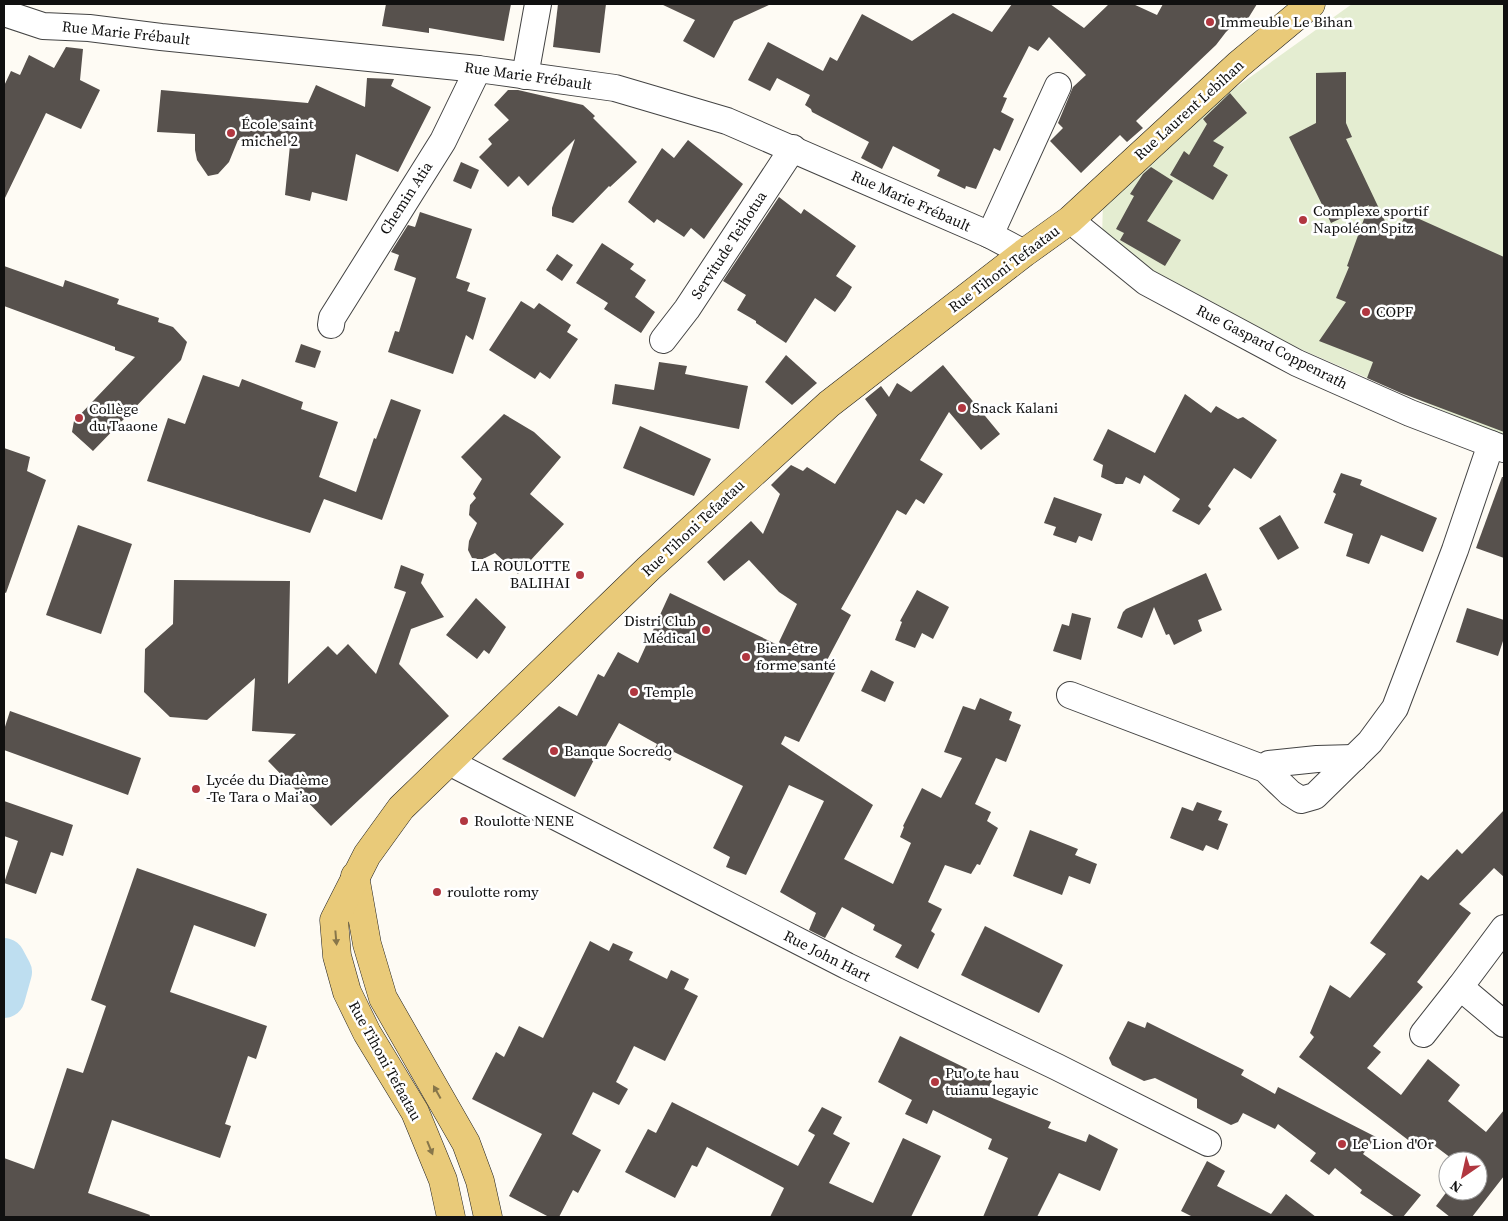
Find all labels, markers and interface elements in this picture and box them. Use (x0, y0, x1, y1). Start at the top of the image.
place label: Immeuble Le Bihan (1220, 11, 1353, 32)
street label: Rue Marie Frébault (61, 15, 191, 50)
marker: Immeuble Le Bihan (1204, 16, 1216, 28)
street label: Rue Laurent Lebihan (1129, 55, 1248, 165)
street label: Rue Marie Frébault (463, 56, 593, 95)
place label: École saint michel 2 (241, 113, 314, 151)
marker: École saint michel 2 (225, 127, 237, 139)
street label: Chemin Atia (374, 157, 437, 238)
street label: Rue Marie Frébault (848, 165, 974, 236)
street label: Servitude Teihotua (686, 186, 772, 303)
place label: Complexe sportif Napoléon Spitz (1313, 200, 1430, 238)
marker: Complexe sportif Napoléon Spitz (1297, 214, 1309, 226)
street label: Rue Tihoni Tefaatau (944, 220, 1064, 317)
street label: Rue Gaspard Coppenrath (1193, 299, 1352, 394)
place label: COPF (1376, 301, 1413, 322)
marker: COPF (1360, 306, 1372, 318)
place label: Snack Kalani (972, 397, 1058, 418)
place label: Collège du Taaone (89, 398, 158, 436)
marker: Snack Kalani (956, 402, 968, 414)
marker: Collège du Taaone (73, 412, 85, 424)
street label: Rue Tihoni Tefaatau (637, 474, 749, 581)
place label: LA ROULOTTE BALIHAI (471, 555, 570, 593)
marker: LA ROULOTTE BALIHAI (574, 569, 586, 581)
place label: Distri Club Médical (624, 610, 697, 648)
marker: Distri Club Médical (700, 624, 712, 636)
place label: Bien-être forme santé (756, 637, 836, 675)
marker: Bien-être forme santé (740, 651, 752, 663)
place label: Temple (644, 681, 694, 702)
marker: Temple (628, 686, 640, 698)
place label: Banque Socredo (564, 740, 672, 761)
marker: Banque Socredo (548, 745, 560, 757)
place label: Lycée du Diadème -Te Tara o Mai’ao (206, 769, 329, 807)
marker: Lycée du Diadème -Te Tara o Mai’ao (190, 783, 202, 795)
place label: Roulotte NENE (474, 810, 574, 831)
marker: Roulotte NENE (458, 815, 470, 827)
place label: roulotte romy (447, 881, 539, 902)
marker: roulotte romy (431, 886, 443, 898)
street label: Rue John Hart (780, 925, 874, 987)
one-way arrow (332, 930, 340, 946)
street label: Rue Tihoni Tefaatau (344, 997, 427, 1125)
place label: Pu o te hau tuianu legayic (945, 1062, 1038, 1100)
marker: Pu o te hau tuianu legayic (929, 1076, 941, 1088)
one-way arrow (433, 1085, 441, 1099)
place label: Le Lion d'Or (1352, 1133, 1434, 1154)
marker: Le Lion d'Or (1336, 1138, 1348, 1150)
one-way arrow (426, 1140, 434, 1155)
north arrow (1438, 1151, 1488, 1201)
text: N (1446, 1176, 1466, 1198)

